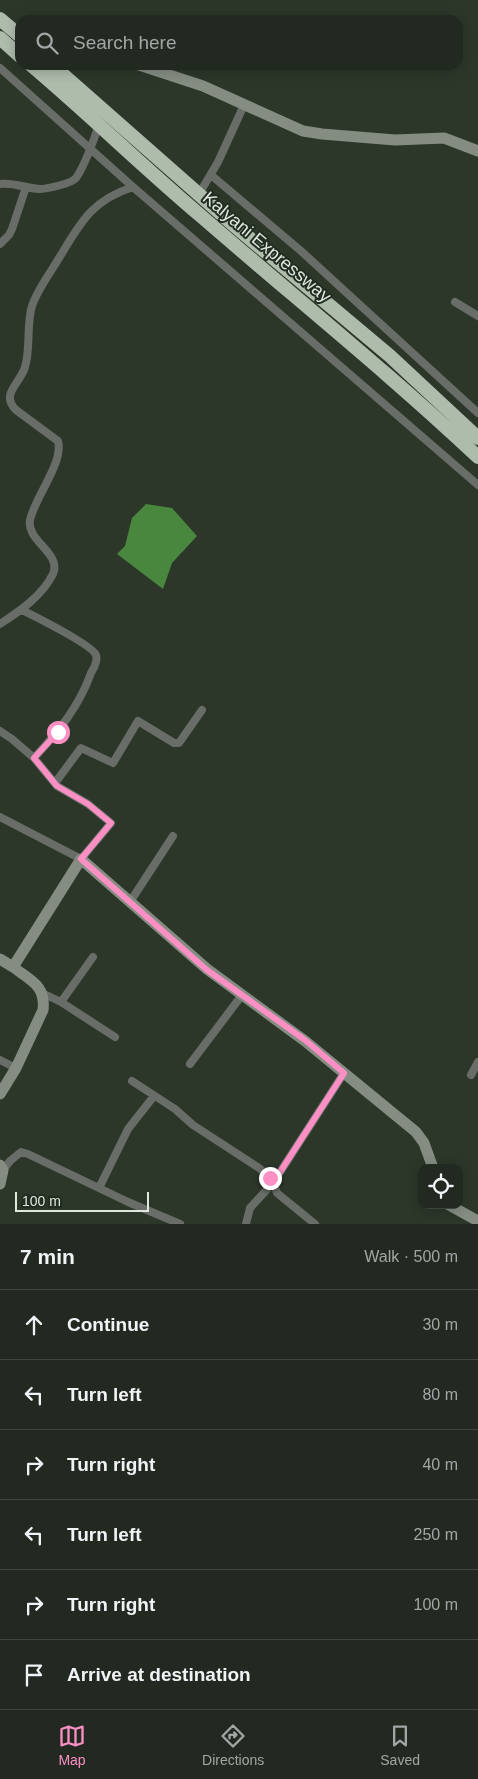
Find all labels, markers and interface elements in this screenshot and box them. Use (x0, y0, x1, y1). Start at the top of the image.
search box (15, 15, 463, 70)
icon: search (33, 29, 61, 57)
text: Search here (73, 32, 177, 53)
street label: Kalyani Expressway (199, 188, 335, 306)
route start (47, 721, 70, 744)
map controls (418, 1164, 463, 1209)
button: locate (418, 1164, 463, 1209)
route end (259, 1167, 282, 1190)
scale bar (15, 1189, 149, 1212)
text: 100 m (22, 1193, 61, 1209)
text: 7 min (20, 1245, 75, 1268)
text: Walk · 500 m (364, 1248, 458, 1265)
icon: ahead (20, 1311, 48, 1339)
text: Continue (67, 1314, 149, 1335)
text: 30 m (422, 1316, 458, 1333)
icon: left (20, 1381, 48, 1409)
text: Turn left (67, 1384, 142, 1405)
text: 80 m (422, 1386, 458, 1403)
icon: right (20, 1451, 48, 1479)
text: Turn right (67, 1454, 155, 1475)
text: 40 m (422, 1456, 458, 1473)
icon: left (20, 1521, 48, 1549)
text: Turn left (67, 1524, 142, 1545)
text: 250 m (414, 1526, 458, 1543)
icon: right (20, 1591, 48, 1619)
text: Turn right (67, 1594, 155, 1615)
text: 100 m (414, 1596, 458, 1613)
icon: arrive (20, 1661, 48, 1689)
text: Arrive at destination (67, 1664, 251, 1685)
tab: Map (58, 1722, 86, 1768)
tab: Directions (202, 1722, 264, 1768)
tab: Saved (380, 1722, 420, 1768)

